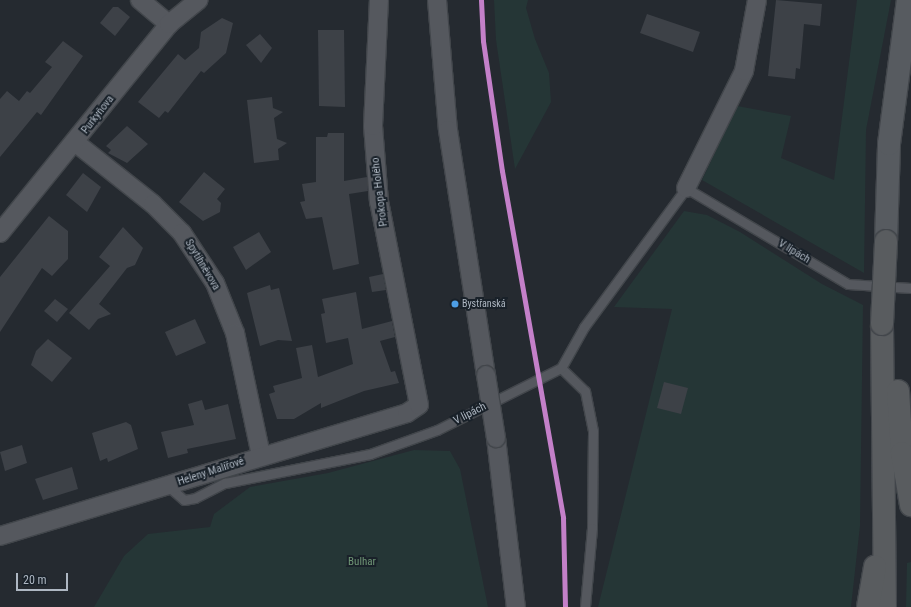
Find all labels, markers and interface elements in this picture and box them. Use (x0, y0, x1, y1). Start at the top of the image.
street label: Purkyňova (79, 93, 117, 137)
street label: Prokopa Holého (369, 157, 391, 227)
street label: Spytihněvova (182, 237, 222, 293)
street label: V lipách (776, 237, 812, 267)
place label: Bystřanská (462, 298, 505, 310)
marker: Bystřanská (450, 299, 460, 309)
street label: V lipách (451, 400, 489, 428)
street label: Heleny Malířové (176, 455, 246, 489)
park label: Bulhar (348, 555, 376, 569)
scale bar (18, 565, 70, 591)
text: 20 m (23, 573, 47, 587)

